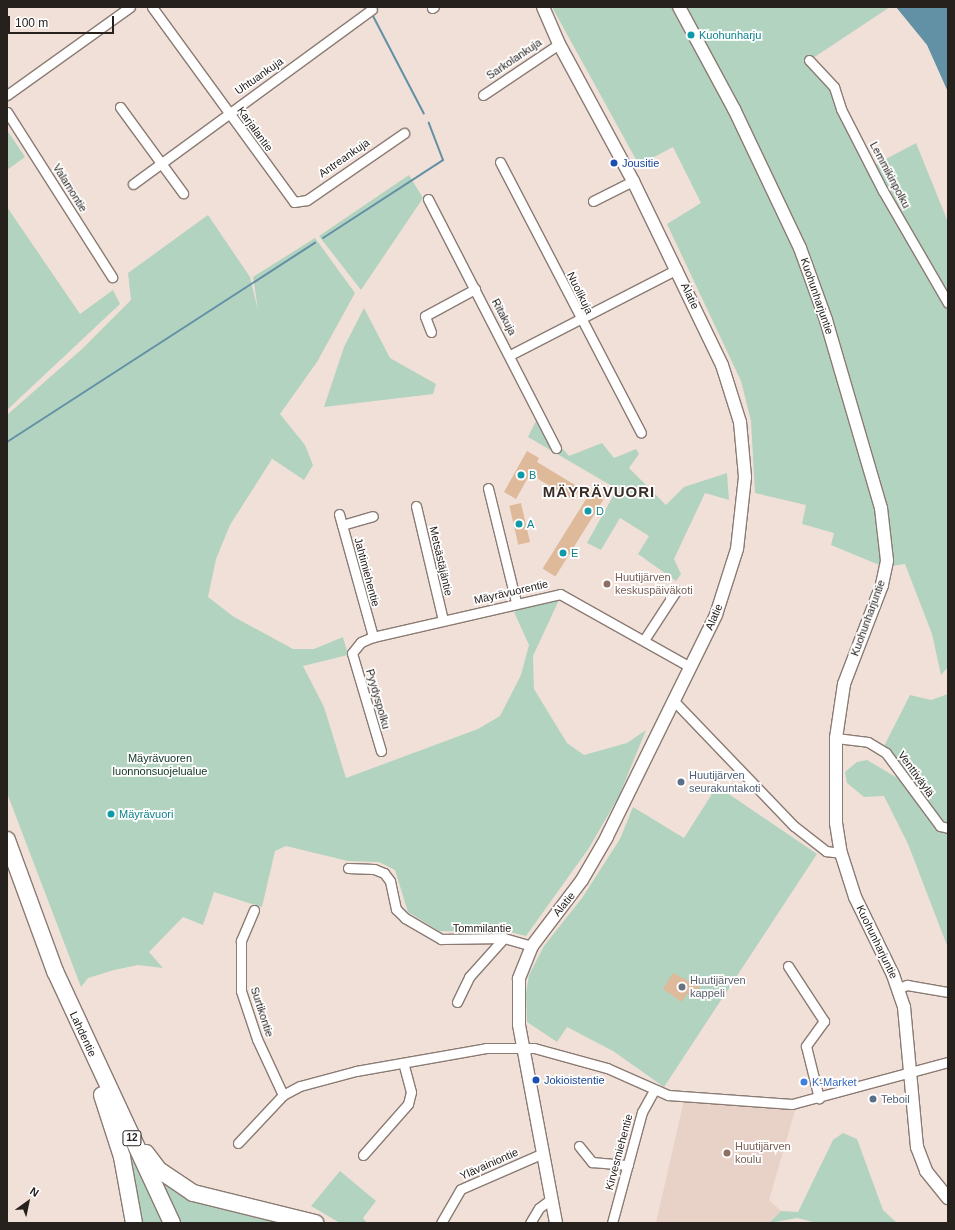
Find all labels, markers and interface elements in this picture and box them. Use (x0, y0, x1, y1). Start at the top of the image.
scale bar (10, 8, 116, 34)
text: 100 m (15, 16, 48, 30)
place label: Kuohunharju (699, 28, 761, 42)
marker: Kuohunharju (686, 30, 696, 40)
street label: Sarkolankuja (484, 36, 544, 82)
street label: Uhtuankuja (232, 55, 286, 97)
street label: Karjalantie (234, 104, 276, 154)
street label: Antreankuja (316, 136, 372, 180)
street label: Lemmikinpolku (867, 140, 913, 210)
place label: Jousitie (622, 156, 659, 170)
marker: Jousitie (609, 158, 619, 168)
street label: Valamontie (50, 162, 90, 214)
street label: Kuohunharjuntie (798, 256, 836, 336)
street label: Nuolikuja (564, 270, 596, 316)
street label: Alatie (678, 281, 702, 311)
street label: Ritakuja (489, 296, 519, 338)
place label: B (529, 468, 536, 482)
marker: B (516, 470, 526, 480)
district label: MÄYRÄVUORI (543, 483, 655, 501)
place label: D (596, 504, 604, 518)
marker: D (583, 506, 593, 516)
place label: A (527, 517, 534, 531)
marker: A (514, 519, 524, 529)
street label: Metsästäjäntie (427, 525, 455, 597)
street label: Jahtimiehentie (351, 536, 383, 608)
place label: E (571, 546, 578, 560)
marker: E (558, 548, 568, 558)
place label: Huutijärven keskuspäiväkoti (615, 571, 693, 597)
street label: Mäyrävuorentie (473, 577, 549, 607)
street label: Kuohunharjuntie (848, 578, 888, 658)
marker: Huutijärven keskuspäiväkoti (602, 579, 612, 589)
street label: Alatie (703, 602, 725, 632)
street label: Pyydyspolku (363, 668, 393, 730)
street label: Venttiväylä (895, 749, 937, 799)
park label: Mäyrävuoren luonnonsuojelualue (113, 752, 207, 778)
place label: Huutijärven seurakuntakoti (689, 769, 761, 795)
marker: Huutijärven seurakuntakoti (676, 777, 686, 787)
place label: Mäyrävuori (119, 807, 173, 821)
marker: Mäyrävuori (106, 809, 116, 819)
street label: Alatie (550, 889, 578, 919)
street label: Kuohunharjuntie (854, 903, 900, 981)
street label: Tommilantie (453, 921, 511, 935)
place label: Huutijärven kappeli (690, 974, 746, 1000)
marker: Huutijärven kappeli (677, 982, 687, 992)
street label: Surtikontie (248, 985, 276, 1039)
street label: Lahdentie (67, 1009, 99, 1059)
place label: Jokioistentie (544, 1073, 605, 1087)
marker: Jokioistentie (531, 1075, 541, 1085)
place label: K-Market (812, 1075, 857, 1089)
marker: K-Market (799, 1077, 809, 1087)
place label: Teboil (881, 1092, 910, 1106)
marker: Teboil (868, 1094, 878, 1104)
street label: Kirvesmiehentie (602, 1112, 636, 1192)
road number: 12 (122, 1130, 142, 1146)
place label: Huutijärven koulu (735, 1140, 791, 1166)
street label: Ylävainiontie (458, 1145, 520, 1183)
marker: Huutijärven koulu (722, 1148, 732, 1158)
north arrow (8, 1182, 48, 1222)
text: N (28, 1185, 41, 1199)

